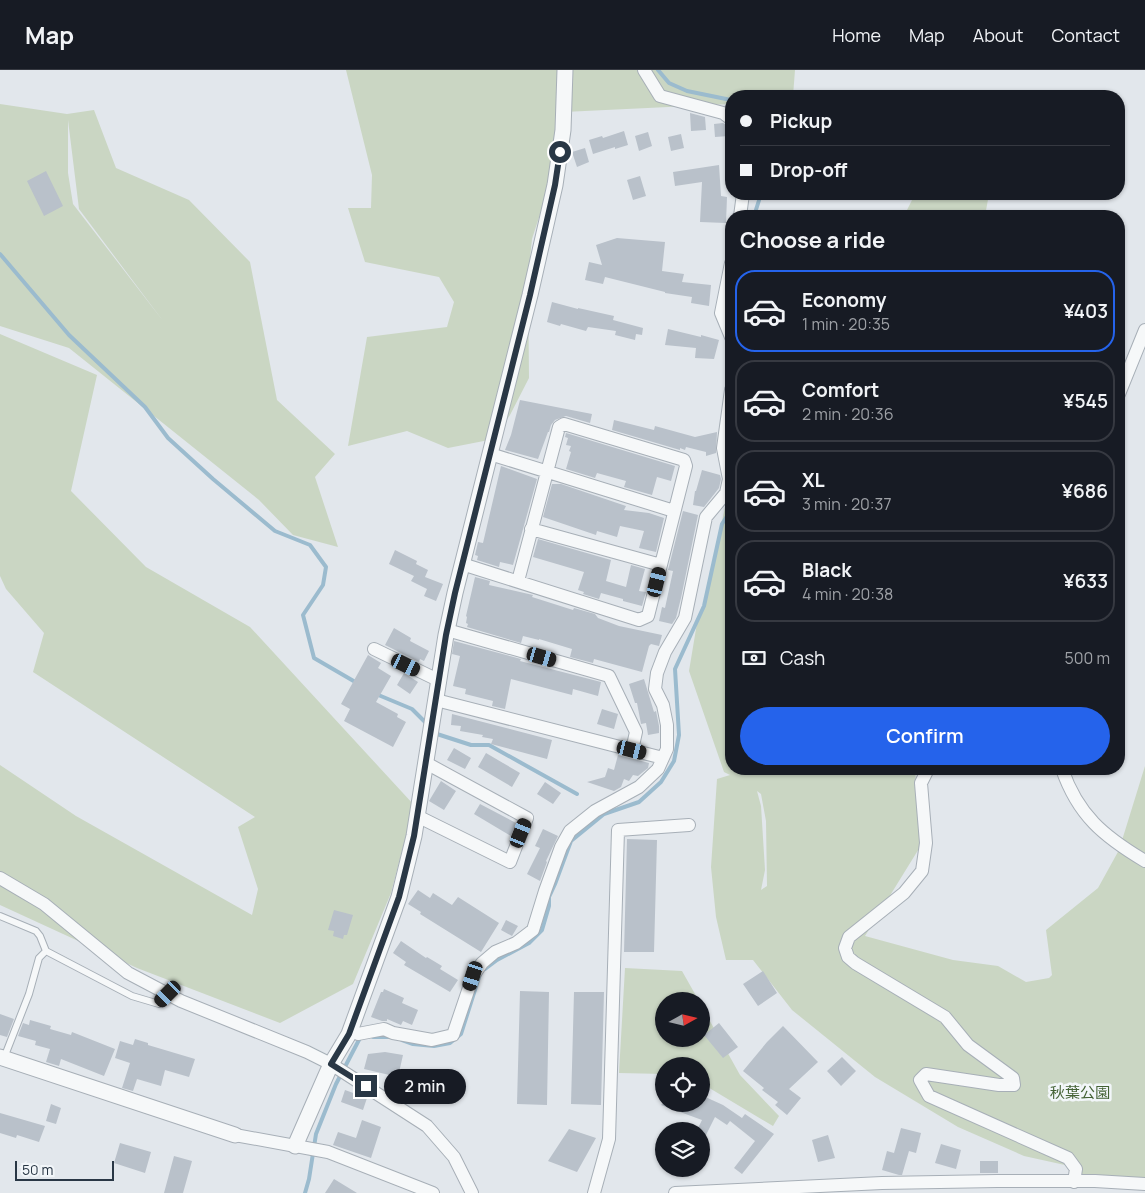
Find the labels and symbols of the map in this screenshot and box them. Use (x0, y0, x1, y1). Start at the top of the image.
route start (549, 141, 571, 163)
car (646, 566, 667, 598)
car (525, 646, 558, 668)
car (389, 652, 422, 678)
car (615, 739, 648, 761)
car (508, 816, 533, 850)
car (461, 959, 484, 993)
car (152, 978, 183, 1010)
north arrow (655, 992, 710, 1048)
callout: 2 min (384, 1068, 466, 1104)
route end (355, 1075, 377, 1097)
park label: 秋葉公園 (1050, 1082, 1110, 1103)
scale bar (15, 1158, 114, 1181)

